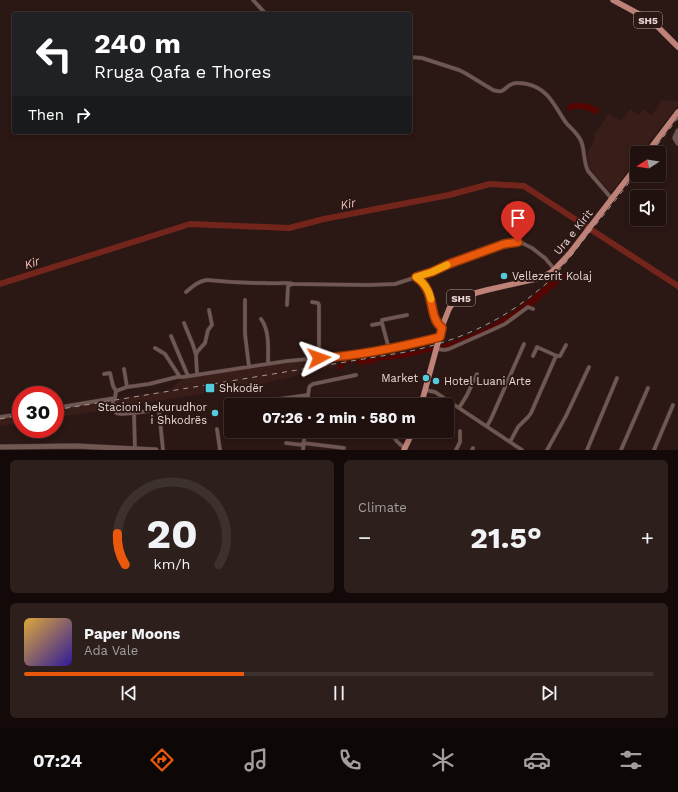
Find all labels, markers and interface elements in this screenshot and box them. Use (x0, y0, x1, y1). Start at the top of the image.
road number: SH5 (634, 12, 662, 28)
text: 240 m (94, 27, 181, 60)
icon: left (28, 28, 80, 80)
text: Rruga Qafa e Thores (94, 61, 271, 82)
icon: right (72, 104, 94, 126)
text: Then (28, 106, 64, 124)
north arrow (630, 146, 666, 182)
map controls (630, 146, 666, 226)
button: sound (630, 190, 666, 226)
water label: Kir (339, 195, 358, 212)
pin (501, 201, 535, 242)
icon: arrive (507, 207, 529, 229)
street label: Ura e Kirit (551, 207, 596, 257)
water label: Kir (23, 254, 43, 272)
place label: Vellezerit Kolaj (512, 270, 592, 283)
marker: Vellezerit Kolaj (499, 271, 509, 281)
road number: SH5 (447, 290, 475, 306)
position arrow (298, 337, 340, 379)
place label: Market (381, 372, 418, 385)
marker: Market (421, 373, 431, 383)
place label: Hotel Luani Arte (444, 375, 531, 388)
marker: Hotel Luani Arte (431, 376, 441, 386)
marker: Shkodër (204, 382, 216, 394)
place label: Shkodër (219, 382, 264, 395)
speed limit sign: 30 (12, 386, 64, 438)
place label: Stacioni hekurudhor i Shkodrës (98, 401, 208, 427)
marker: Stacioni hekurudhor i Shkodrës (210, 408, 220, 418)
text: 07:26 · 2 min · 580 m (262, 409, 416, 427)
text: Climate (358, 500, 407, 515)
text: 20 (146, 508, 198, 557)
text: 21.5° (470, 520, 542, 555)
text: − (358, 525, 371, 550)
text: + (641, 525, 654, 550)
text: km/h (154, 555, 190, 571)
text: Paper Moons (84, 625, 180, 643)
text: Ada Vale (84, 643, 138, 658)
icon: previous (118, 682, 140, 704)
icon: pause (328, 682, 350, 704)
icon: next (538, 682, 560, 704)
icon: directions (148, 746, 176, 774)
icon: music (242, 746, 270, 774)
icon: phone (336, 746, 364, 774)
icon: climate (429, 746, 457, 774)
icon: car (523, 746, 551, 774)
icon: filters (617, 746, 645, 774)
text: 07:24 (33, 750, 82, 771)

